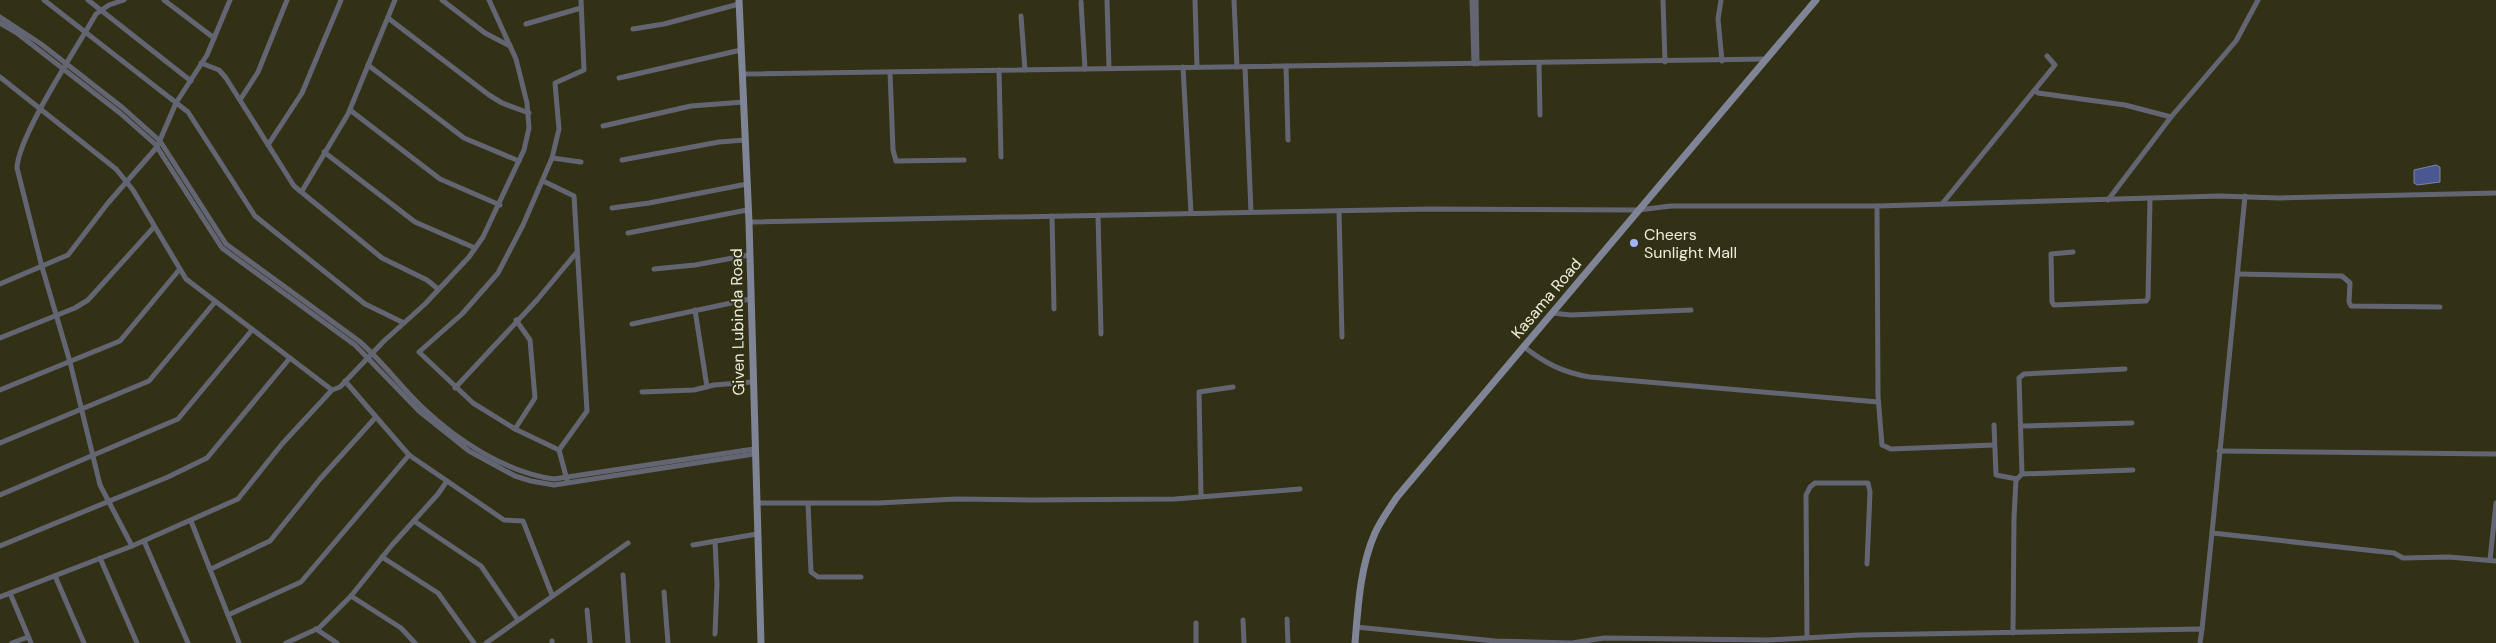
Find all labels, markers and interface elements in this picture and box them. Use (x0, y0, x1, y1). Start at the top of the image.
place label: Cheers Sunlight Mall (1644, 224, 1737, 263)
marker: Cheers Sunlight Mall (1628, 237, 1640, 249)
street label: Given Lubinda Road (726, 248, 749, 396)
street label: Kasama Road (1507, 254, 1586, 343)

